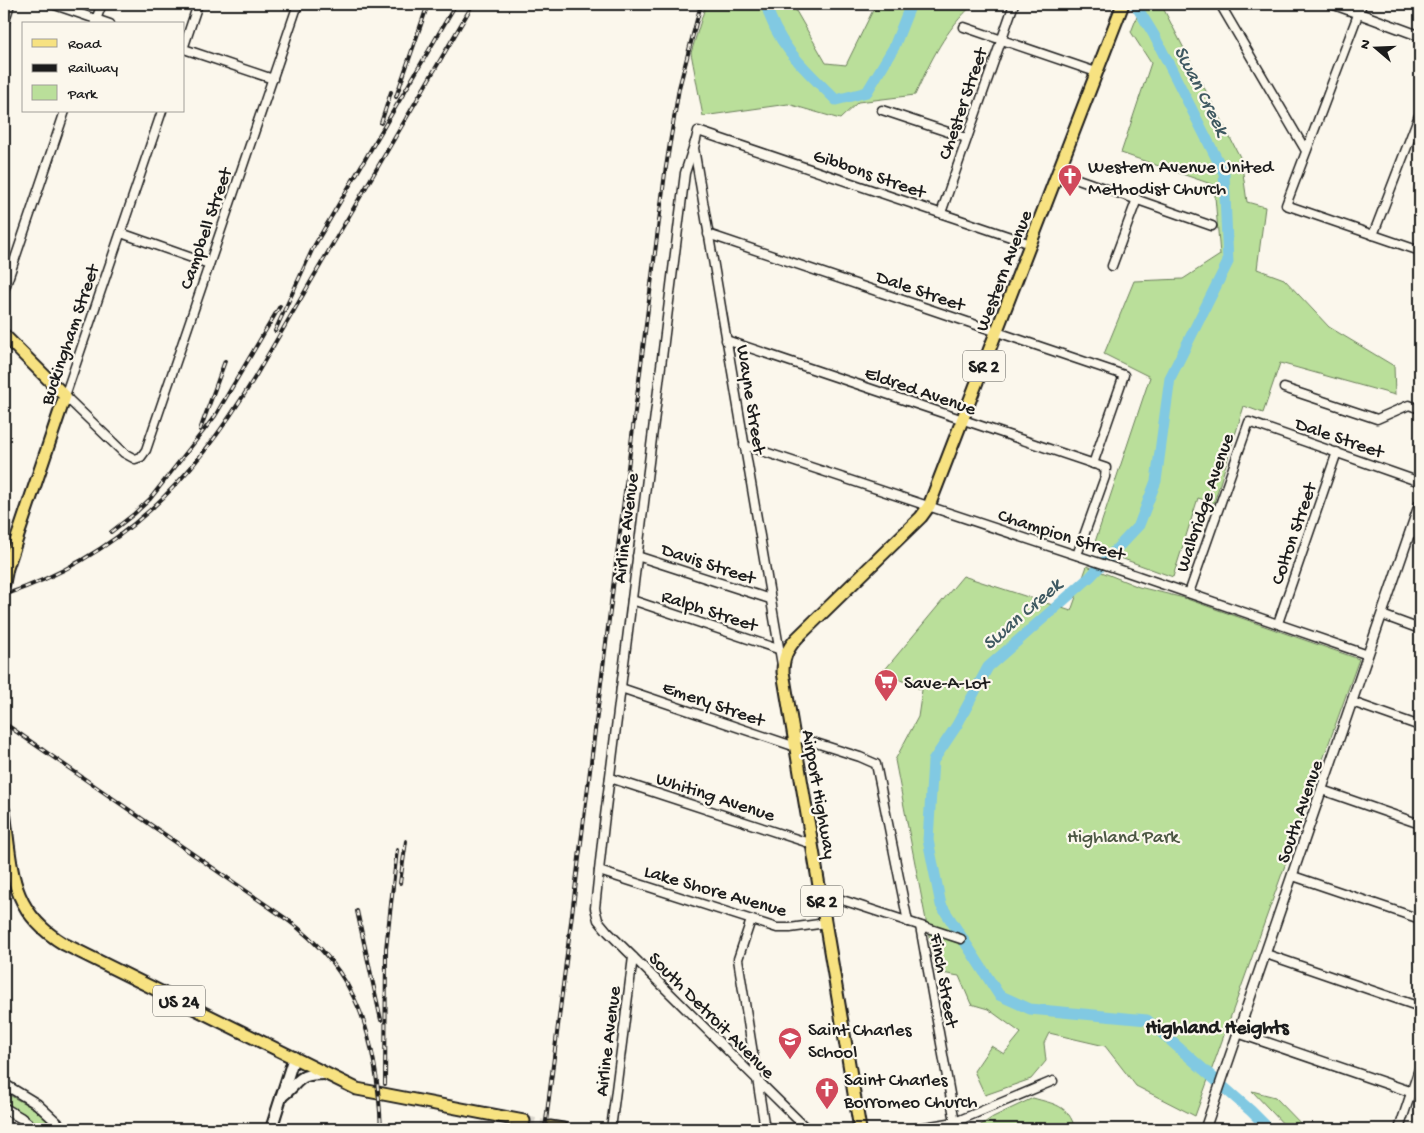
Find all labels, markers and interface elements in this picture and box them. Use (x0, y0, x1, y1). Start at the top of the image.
legend (22, 22, 185, 112)
north arrow (1352, 22, 1402, 72)
text: Road (68, 36, 102, 54)
text: N (1357, 37, 1376, 52)
street label: Chester Street (934, 43, 995, 163)
water label: Swan Creek (1167, 43, 1233, 142)
text: Railway (68, 60, 119, 78)
text: Park (67, 86, 98, 104)
street label: Gibbons Street (810, 145, 930, 206)
place label: Western Avenue United Methodist Church (1088, 157, 1275, 202)
street label: Campbell Street (176, 163, 240, 293)
church icon: Western Avenue United Methodist Church (1057, 163, 1083, 197)
street label: Western Avenue (972, 207, 1039, 335)
street label: Buckingham Street (36, 260, 107, 409)
street label: Dale Street (871, 266, 969, 319)
street label: Wayne Street (730, 343, 770, 458)
road number: SR 2 (963, 351, 1005, 382)
street label: Eldred Avenue (861, 362, 979, 422)
street label: Dale Street (1290, 413, 1388, 466)
street label: Walbridge Avenue (1172, 431, 1241, 576)
street label: Airline Avenue (609, 472, 646, 585)
street label: Colton Street (1267, 478, 1324, 588)
street label: Champion Street (995, 505, 1129, 568)
street label: Davis Street (656, 539, 760, 592)
water label: Swan Creek (979, 574, 1069, 656)
street label: Ralph Street (658, 586, 762, 639)
supermarket icon: Save-A-Lot (873, 668, 899, 702)
place label: Save-A-Lot (904, 673, 992, 696)
street label: Emery Street (659, 677, 769, 734)
street label: Airport Highway (795, 728, 840, 862)
street label: South Avenue (1273, 758, 1330, 867)
street label: Whiting Avenue (652, 768, 778, 828)
park label: Highland Park (1067, 827, 1180, 850)
street label: Lake Shore Avenue (641, 861, 789, 924)
road number: SR 2 (801, 886, 843, 916)
street label: Finch Street (923, 931, 962, 1031)
street label: South Detroit Avenue (642, 948, 779, 1085)
street label: Airline Avenue (591, 985, 628, 1098)
road number: US 24 (153, 986, 205, 1016)
district label: Highland Heights (1145, 1018, 1290, 1041)
place label: Saint Charles School (808, 1020, 913, 1065)
school or university icon: Saint Charles School (777, 1026, 803, 1060)
place label: Saint Charles Borromeo Church (843, 1070, 977, 1115)
church icon: Saint Charles Borromeo Church (814, 1076, 840, 1110)

